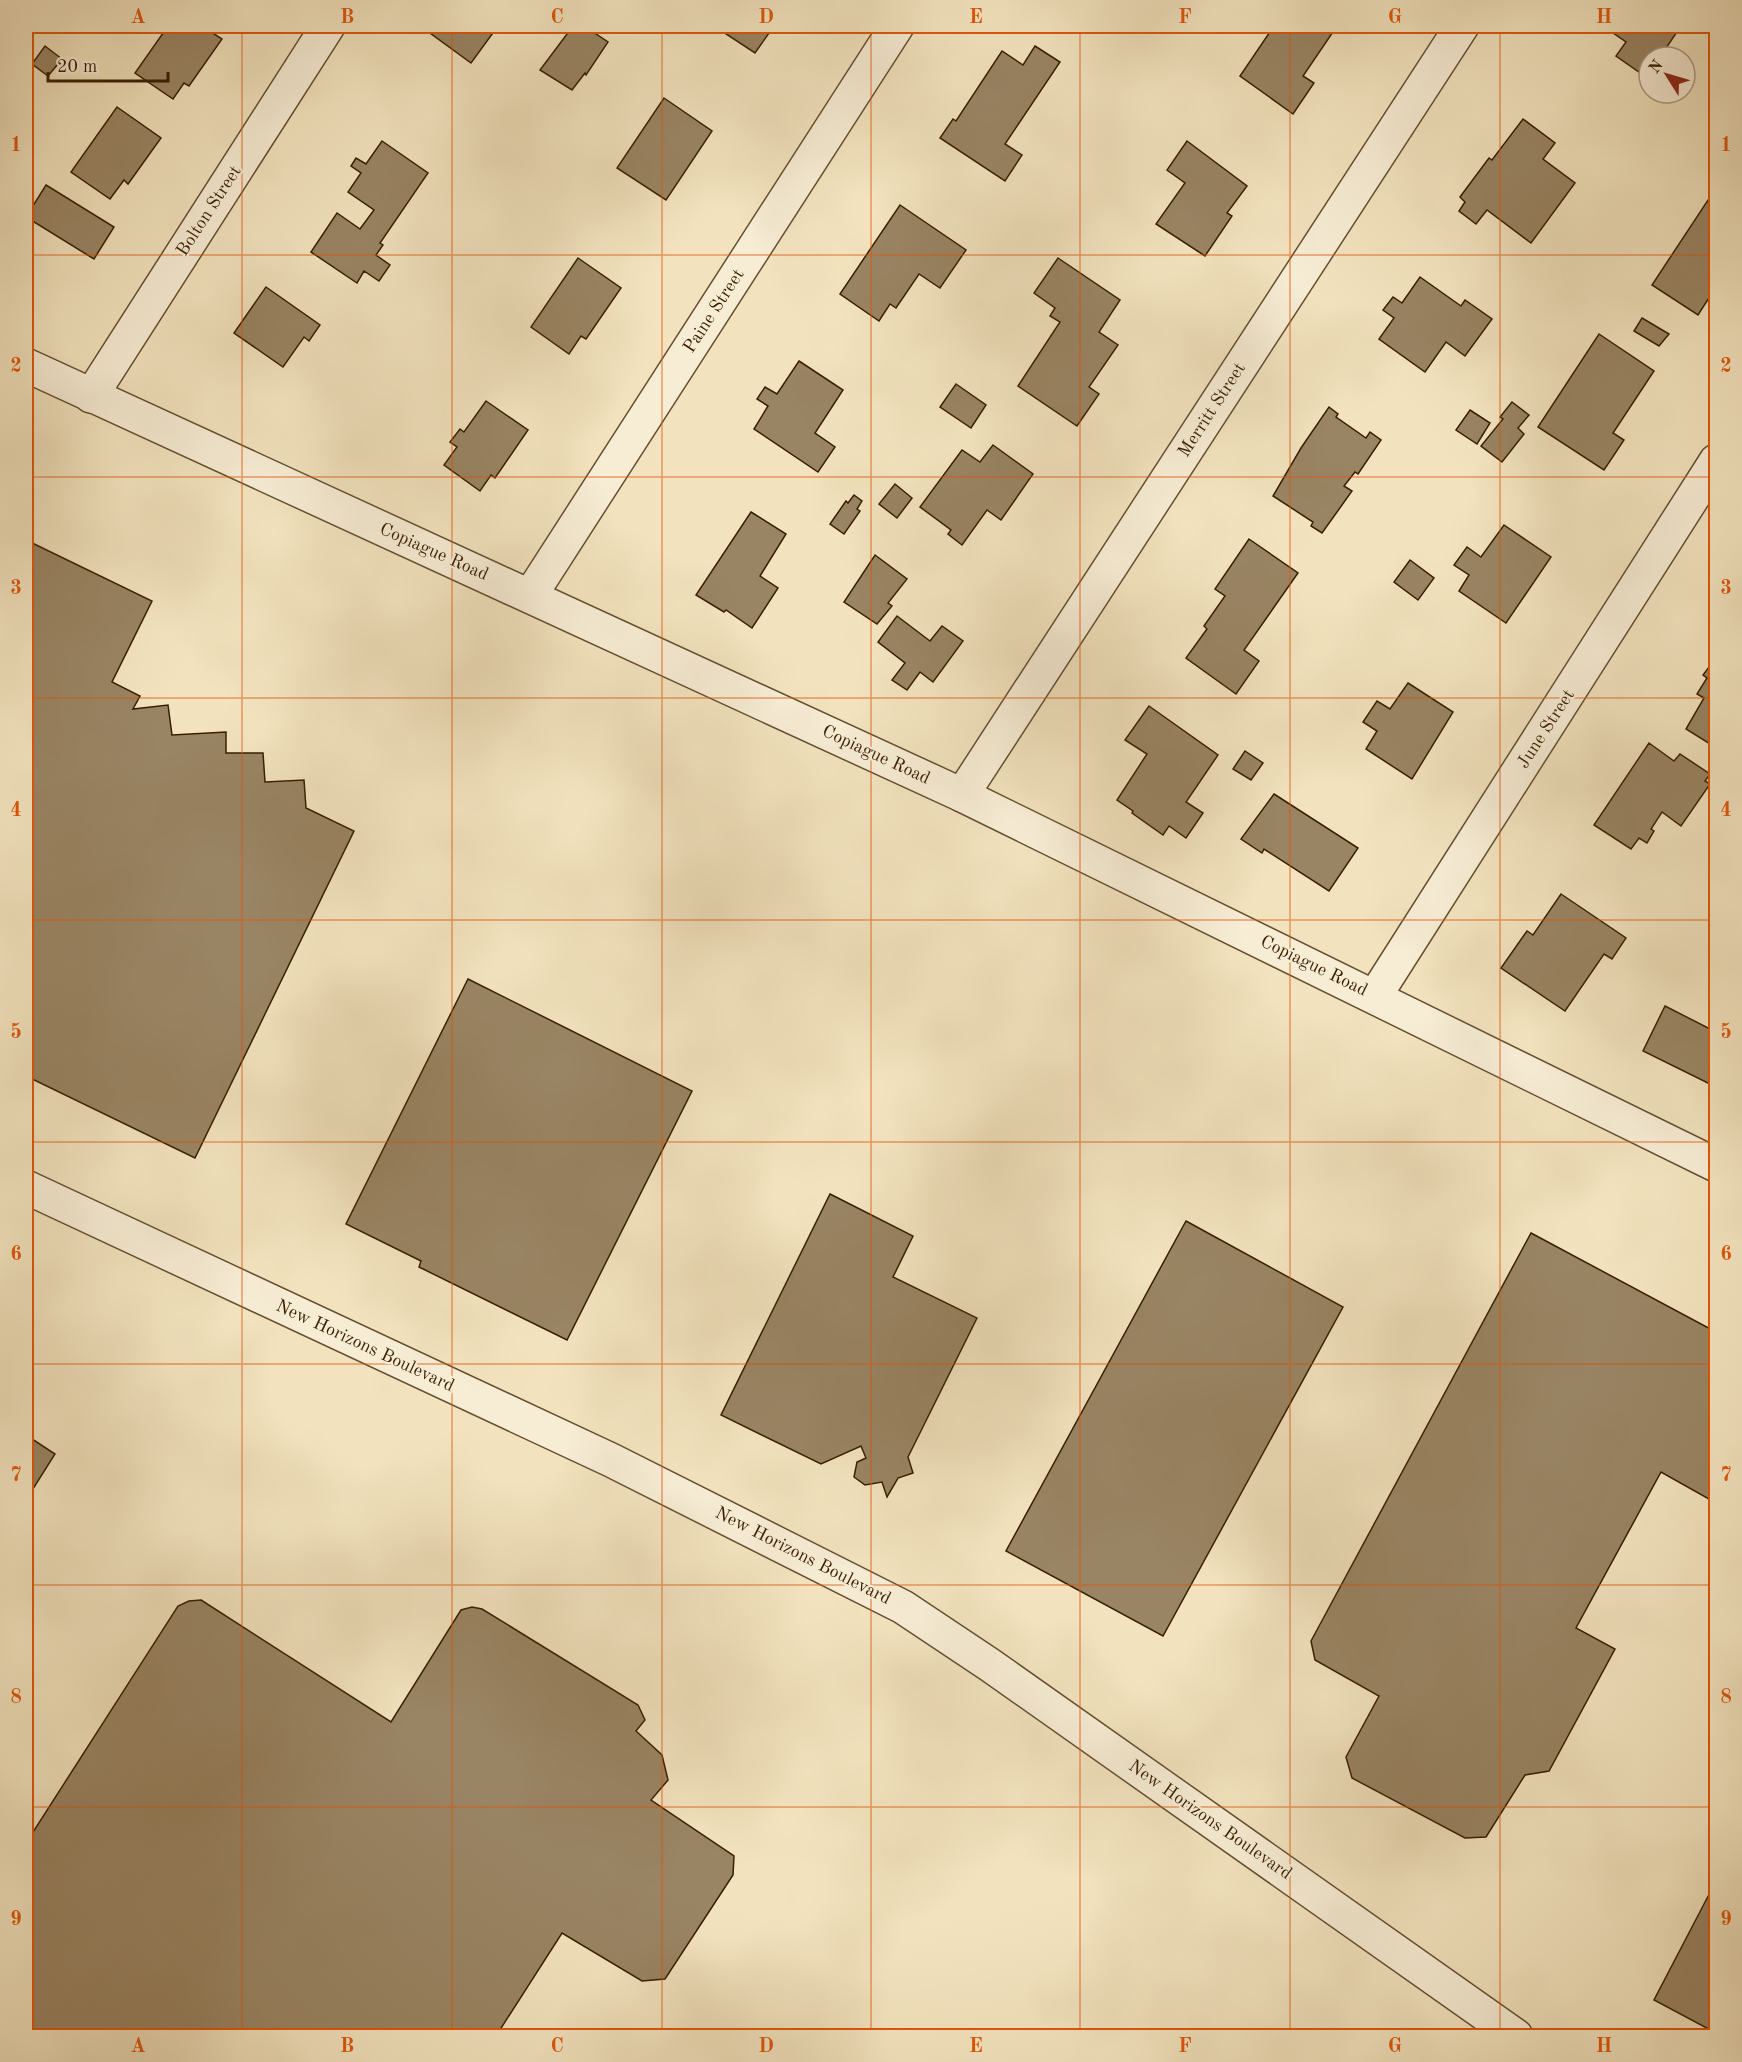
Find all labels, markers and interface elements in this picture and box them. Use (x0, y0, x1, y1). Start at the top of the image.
text: A (130, 8, 146, 28)
text: B (340, 8, 354, 28)
text: C (550, 8, 564, 28)
text: D (758, 8, 774, 28)
text: E (969, 8, 983, 28)
text: F (1178, 8, 1192, 28)
text: G (1388, 8, 1402, 28)
text: H (1596, 8, 1612, 28)
scale bar (48, 45, 168, 83)
north arrow (1637, 45, 1697, 105)
text: N (1647, 57, 1667, 77)
text: 20 m (57, 58, 97, 76)
text: 1 (10, 136, 22, 156)
text: 1 (1720, 136, 1732, 156)
street label: Bolton Street (173, 163, 245, 259)
street label: Paine Street (680, 266, 748, 356)
text: 2 (10, 357, 22, 377)
text: 2 (1720, 357, 1732, 377)
street label: Merritt Street (1175, 360, 1249, 460)
street label: Copiague Road (377, 520, 491, 584)
text: 3 (10, 579, 22, 599)
text: 3 (1720, 579, 1732, 599)
street label: June Street (1514, 686, 1578, 772)
street label: Copiague Road (819, 722, 933, 788)
text: 4 (10, 801, 22, 821)
text: 4 (1720, 801, 1732, 821)
street label: Copiague Road (1258, 932, 1370, 1000)
text: 5 (10, 1022, 22, 1043)
text: 5 (1720, 1022, 1732, 1043)
text: 6 (10, 1245, 22, 1265)
text: 6 (1720, 1245, 1732, 1265)
street label: New Horizons Boulevard (273, 1297, 457, 1395)
text: 7 (10, 1466, 22, 1486)
text: 7 (1720, 1466, 1732, 1486)
street label: New Horizons Boulevard (712, 1504, 894, 1608)
text: 8 (10, 1688, 22, 1708)
text: 8 (1720, 1688, 1732, 1708)
street label: New Horizons Boulevard (1125, 1757, 1295, 1883)
text: 9 (10, 1910, 22, 1930)
text: 9 (1720, 1910, 1732, 1930)
text: A (130, 2037, 146, 2057)
text: B (340, 2037, 354, 2057)
text: C (550, 2037, 564, 2057)
text: D (758, 2037, 774, 2057)
text: E (969, 2037, 983, 2057)
text: F (1178, 2037, 1192, 2057)
text: G (1388, 2037, 1402, 2057)
text: H (1596, 2037, 1612, 2057)

